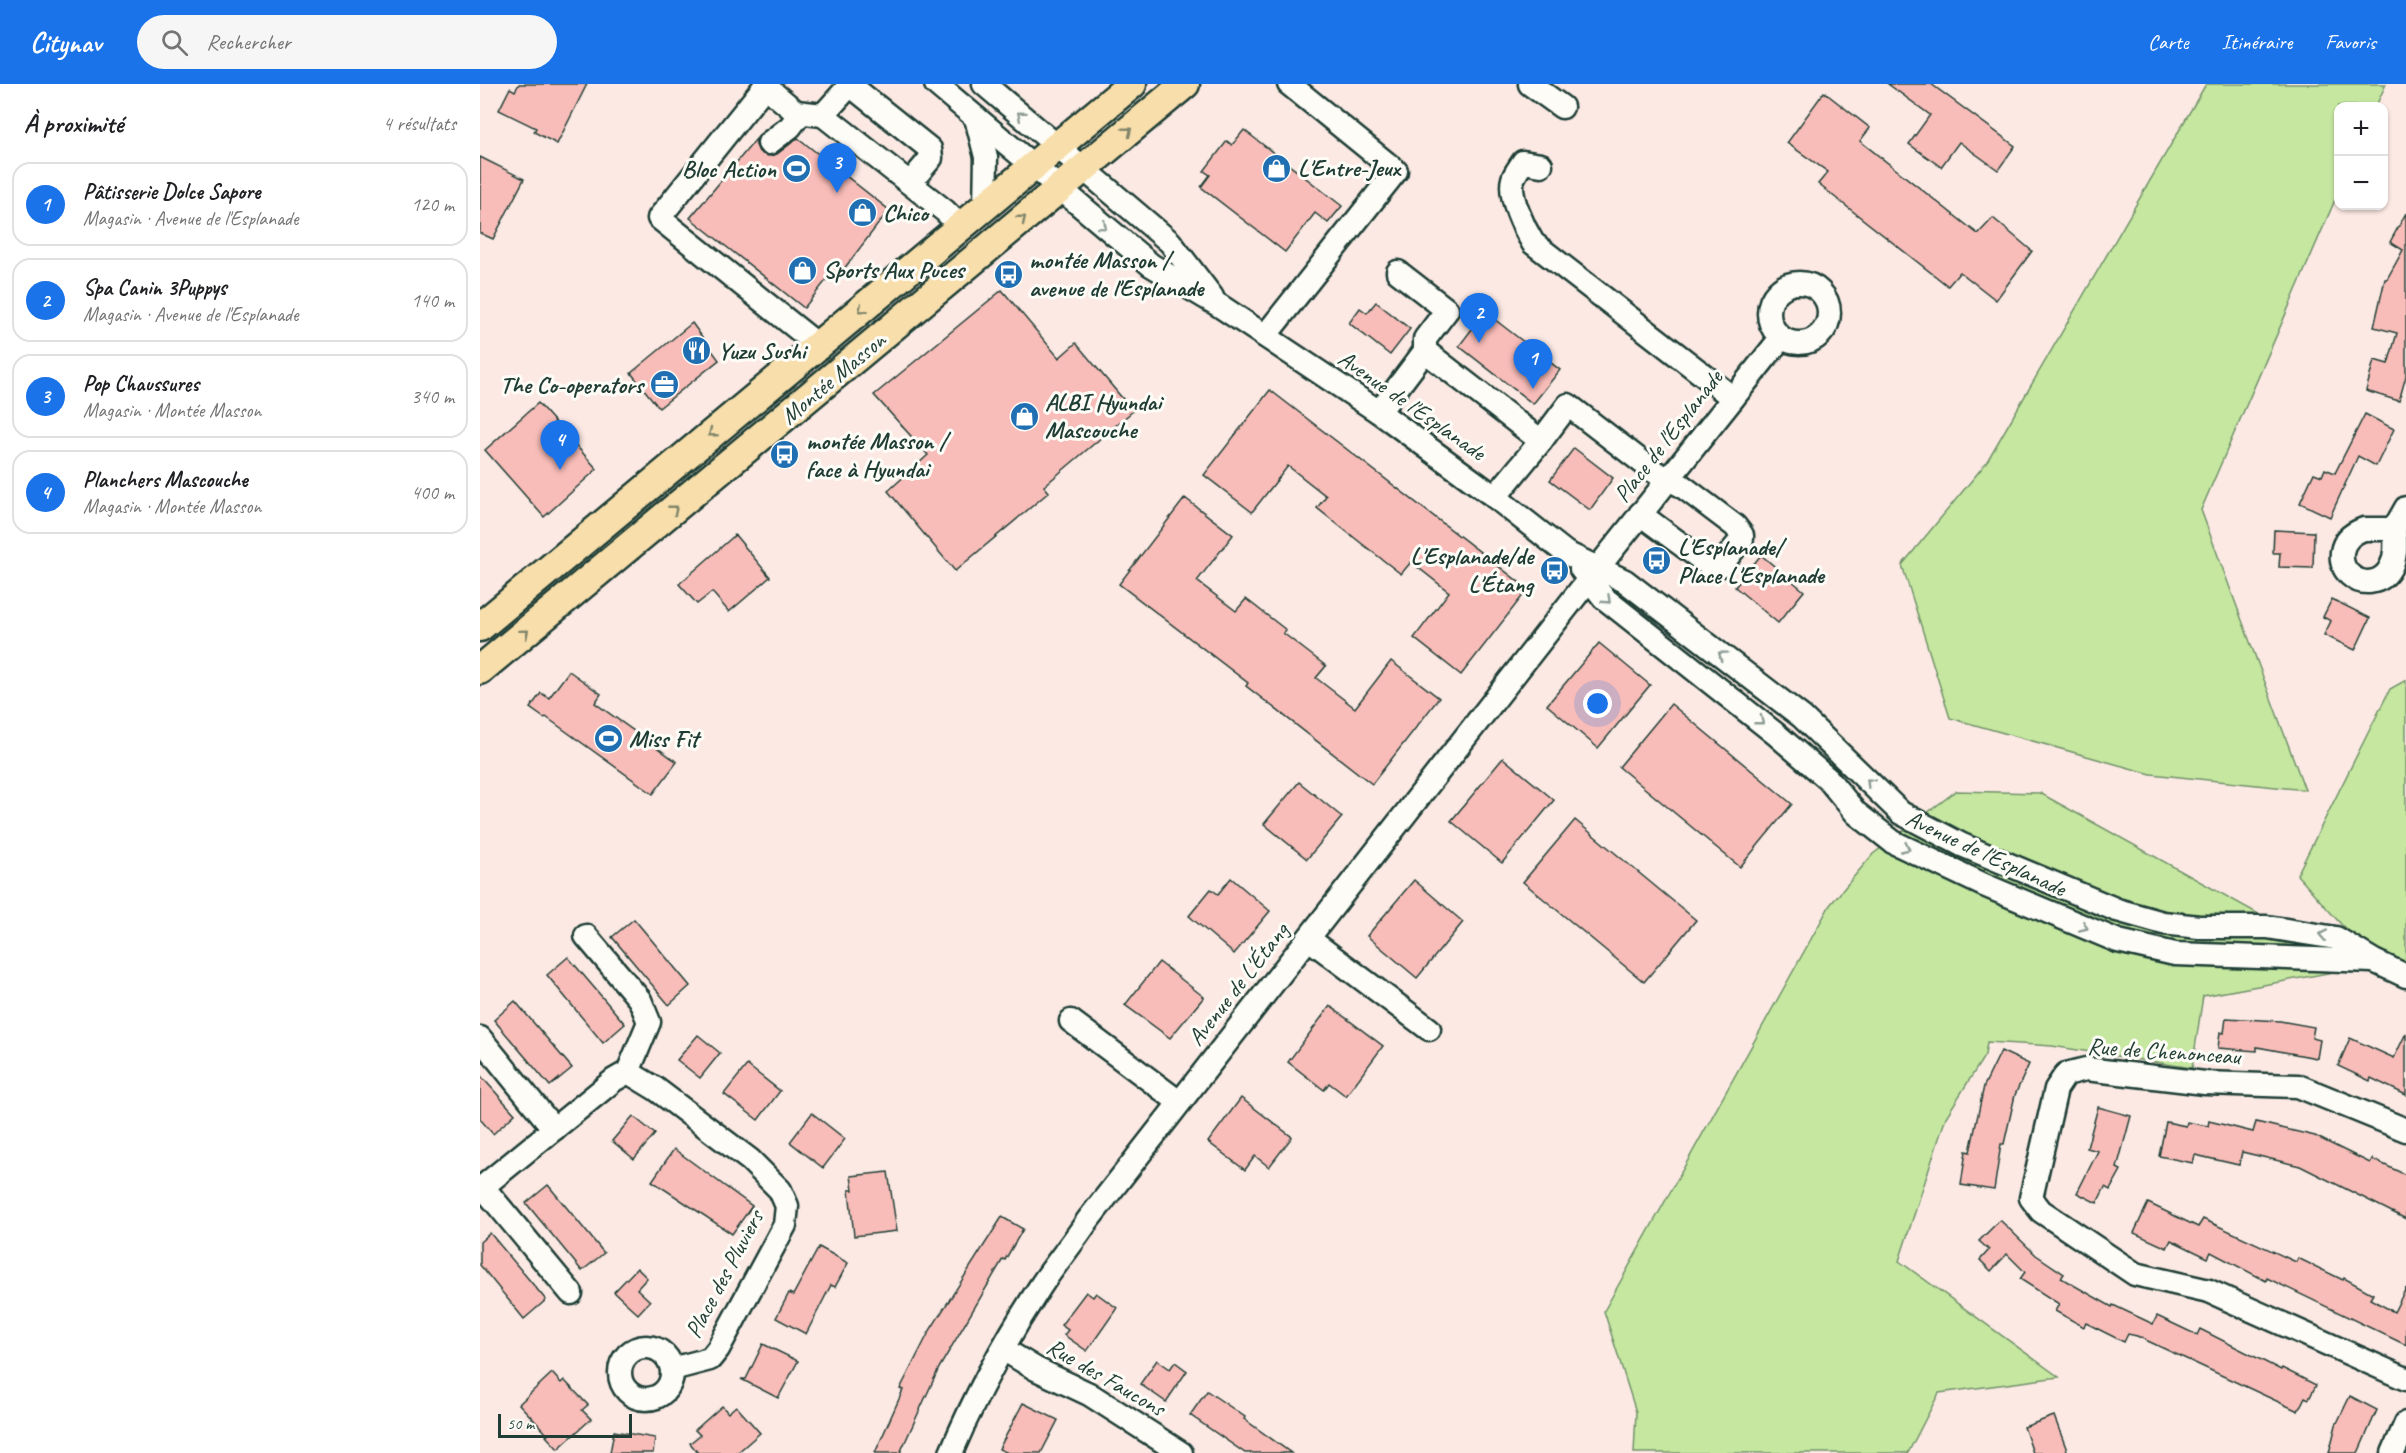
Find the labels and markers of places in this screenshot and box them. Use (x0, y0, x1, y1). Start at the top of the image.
pin: 3 (818, 144, 856, 193)
shop icon: L'Entre-Jeux (1261, 152, 1293, 184)
sports icon: Bloc Action (781, 153, 813, 185)
place label: L'Entre-Jeux (1298, 153, 1402, 183)
place label: Bloc Action (682, 154, 777, 184)
shop icon: Chico (846, 197, 878, 229)
place label: Chico (883, 198, 930, 228)
place label: montée Masson / avenue de l'Esplanade (1029, 245, 1205, 303)
shop icon: Sports Aux Puces (786, 254, 818, 286)
place label: Sports Aux Puces (823, 255, 966, 285)
bus stop icon: montée Masson / avenue de l'Esplanade (992, 258, 1024, 290)
pin: 2 (1460, 294, 1498, 343)
restaurant icon: Yuzu Sushi (681, 335, 713, 367)
place label: Yuzu Sushi (718, 336, 809, 366)
pin: 1 (1514, 340, 1552, 389)
office icon: The Co-operators (648, 369, 680, 401)
place label: The Co-operators (500, 370, 646, 400)
place label: ALBI Hyundai Mascouche (1045, 387, 1164, 445)
shop icon: ALBI Hyundai Mascouche (1008, 400, 1040, 432)
pin: 4 (540, 420, 580, 470)
place label: montée Masson / face à Hyundai (806, 426, 952, 484)
bus stop icon: montée Masson / face à Hyundai (769, 439, 801, 471)
place label: L'Esplanade/ Place L'Esplanade (1678, 532, 1826, 590)
place label: L'Esplanade/de L'Étang (1411, 541, 1535, 599)
bus stop icon: L'Esplanade/ Place L'Esplanade (1641, 545, 1673, 577)
bus stop icon: L'Esplanade/de L'Étang (1538, 554, 1570, 586)
sports icon: Miss Fit (592, 723, 624, 755)
place label: Miss Fit (629, 724, 702, 754)

